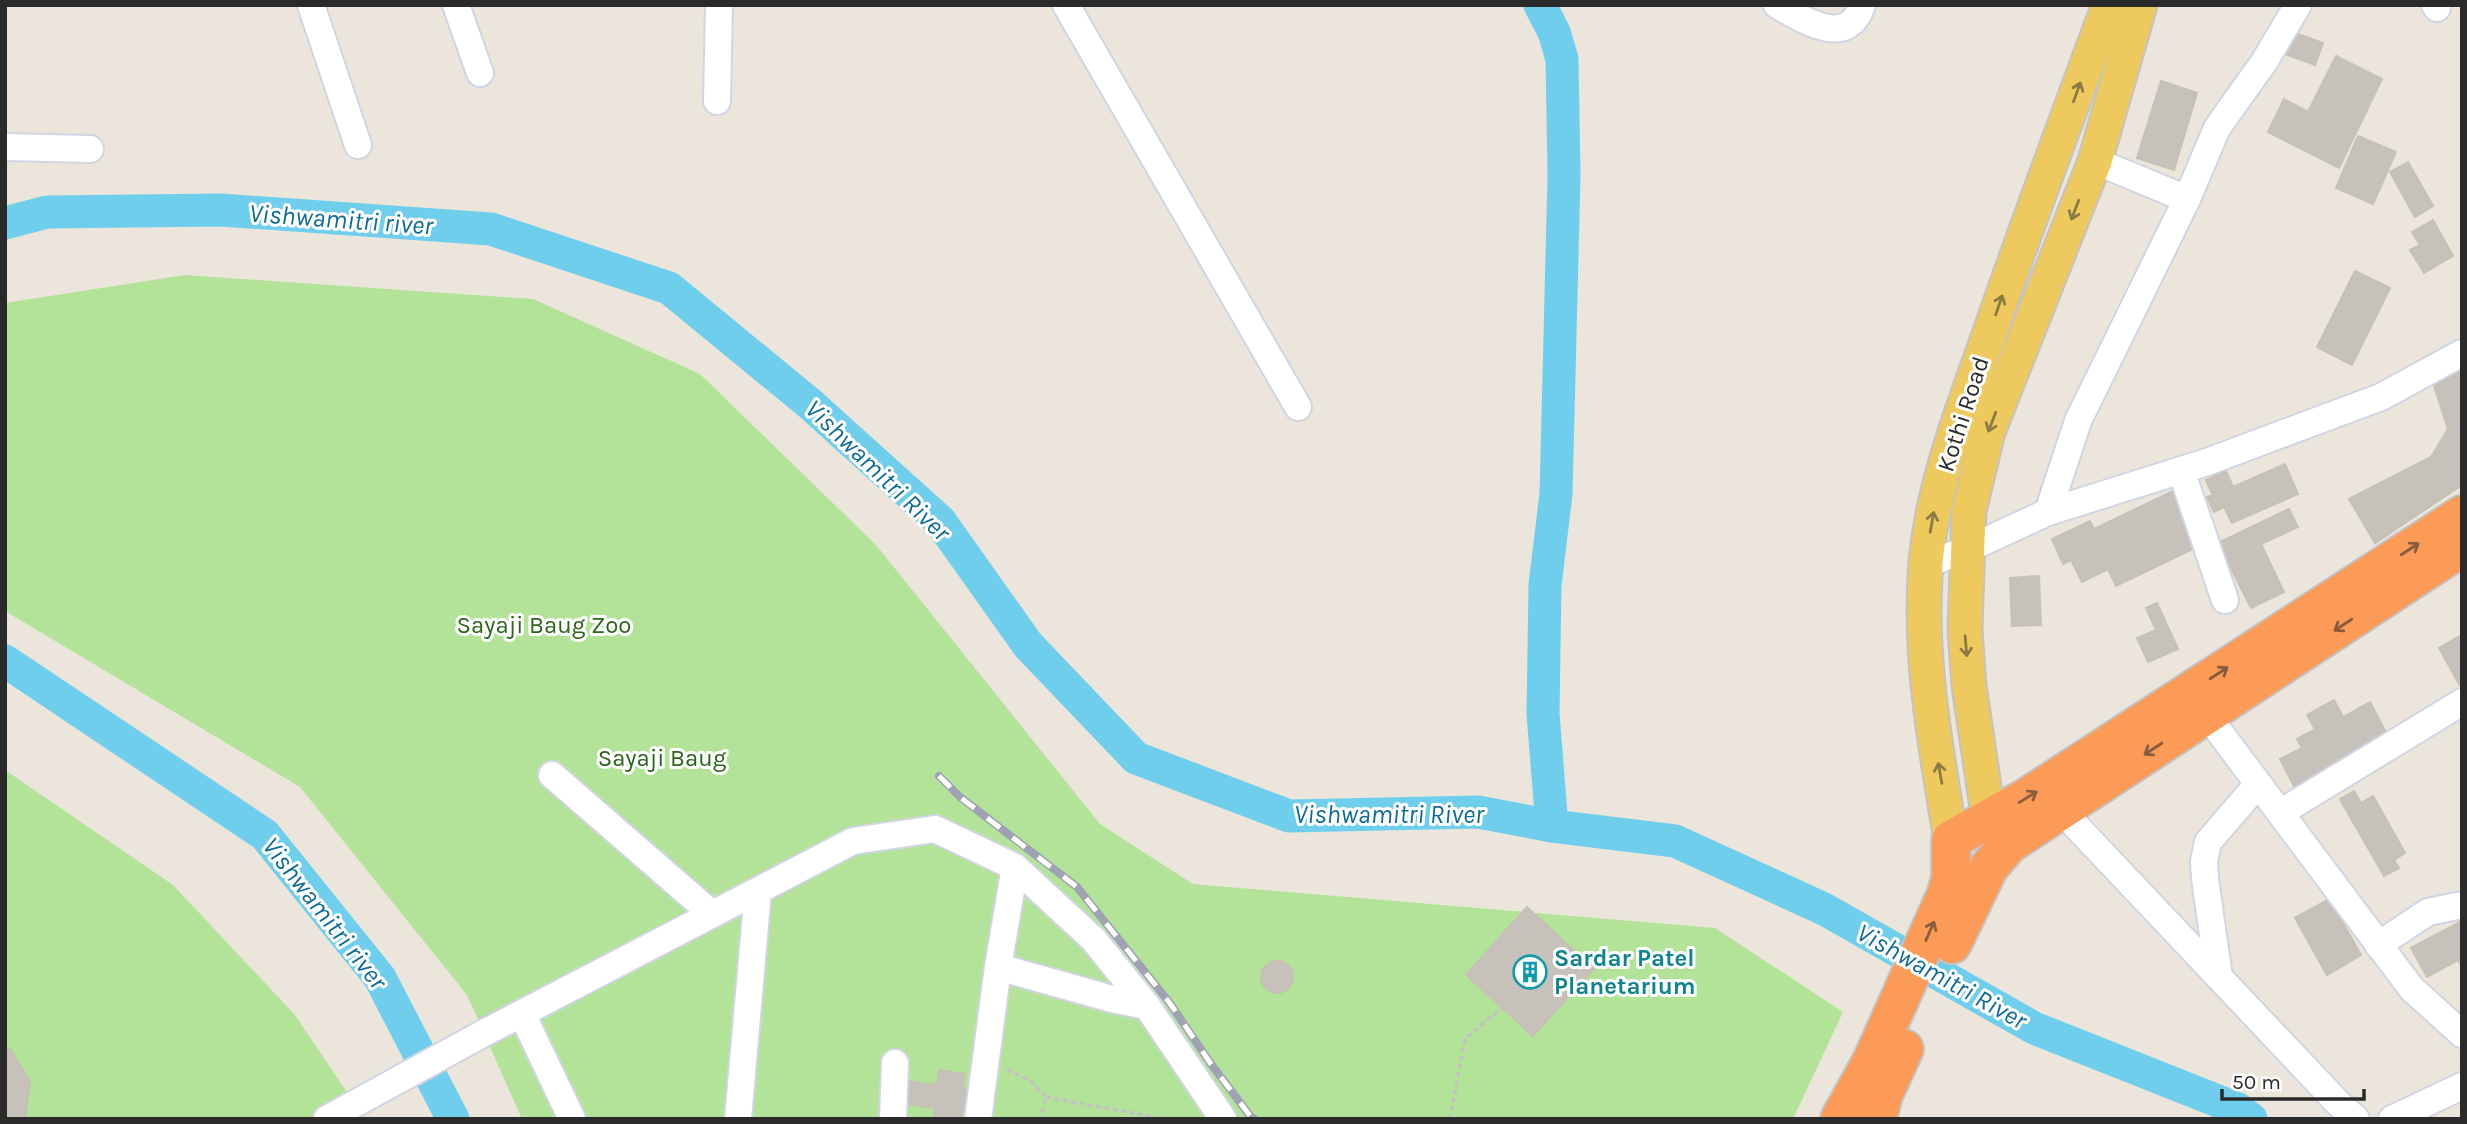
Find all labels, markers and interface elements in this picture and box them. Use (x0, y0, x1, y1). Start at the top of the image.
one-way arrow (2072, 81, 2084, 103)
water label: Vishwamitri river (248, 198, 435, 241)
one-way arrow (2068, 199, 2081, 221)
one-way arrow (1994, 295, 2006, 317)
street label: Kothi Road (1931, 353, 1995, 475)
water label: Vishwamitri River (799, 393, 957, 548)
one-way arrow (1985, 411, 1998, 432)
one-way arrow (1926, 511, 1939, 534)
one-way arrow (2399, 541, 2419, 555)
park label: Sayaji Baug Zoo (457, 611, 631, 639)
one-way arrow (2334, 617, 2353, 632)
one-way arrow (1960, 634, 1973, 657)
one-way arrow (2209, 665, 2228, 680)
one-way arrow (2143, 742, 2163, 756)
park label: Sayaji Baug (598, 744, 727, 772)
one-way arrow (1933, 762, 1946, 785)
one-way arrow (2018, 789, 2037, 804)
water label: Vishwamitri River (1294, 799, 1485, 830)
water label: Vishwamitri river (256, 831, 394, 996)
water label: Vishwamitri River (1851, 917, 2033, 1037)
one-way arrow (1924, 921, 1937, 943)
place label: Sardar Patel Planetarium (1554, 944, 1696, 1000)
building icon: Sardar Patel Planetarium (1511, 953, 1549, 991)
scale bar (2222, 1058, 2364, 1102)
text: 50 m (2232, 1070, 2281, 1094)

